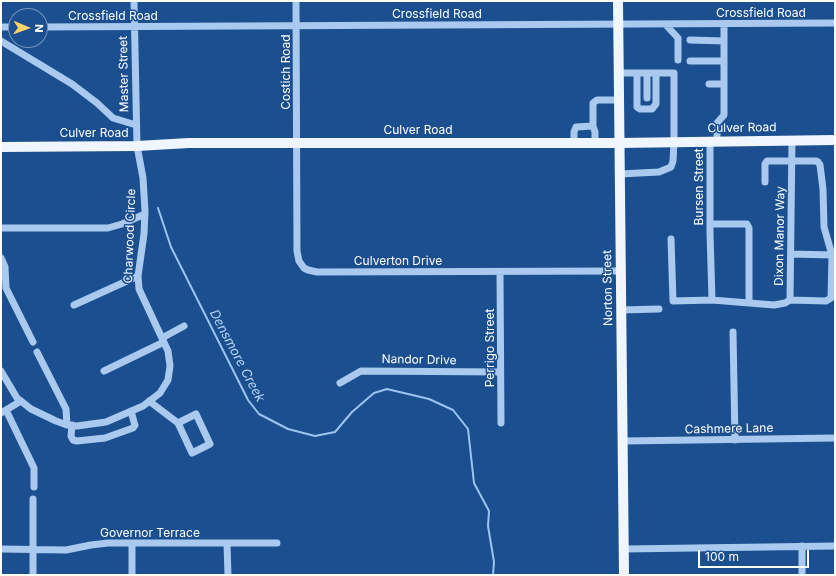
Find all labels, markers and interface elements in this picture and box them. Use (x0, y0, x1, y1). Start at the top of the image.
street label: Crossfield Road (716, 6, 806, 20)
street label: Crossfield Road (392, 7, 482, 21)
north arrow (8, 8, 48, 48)
street label: Crossfield Road (68, 9, 158, 23)
text: N (32, 24, 46, 33)
street label: Costich Road (279, 34, 293, 110)
street label: Master Street (116, 36, 132, 112)
street label: Culver Road (707, 120, 777, 136)
street label: Culver Road (383, 123, 453, 137)
street label: Culver Road (59, 126, 129, 140)
street label: Bursen Street (692, 148, 706, 226)
street label: Dixon Manor Way (772, 186, 788, 286)
street label: Charwood Circle (121, 188, 139, 284)
street label: Norton Street (600, 250, 616, 326)
street label: Culverton Drive (354, 254, 442, 268)
water label: Densmore Creek (206, 307, 268, 405)
street label: Perrigo Street (483, 309, 497, 387)
street label: Nandor Drive (381, 352, 457, 368)
street label: Cashmere Lane (685, 421, 773, 437)
street label: Governor Terrace (100, 526, 200, 540)
scale bar (700, 542, 811, 568)
text: 100 m (705, 549, 739, 564)

